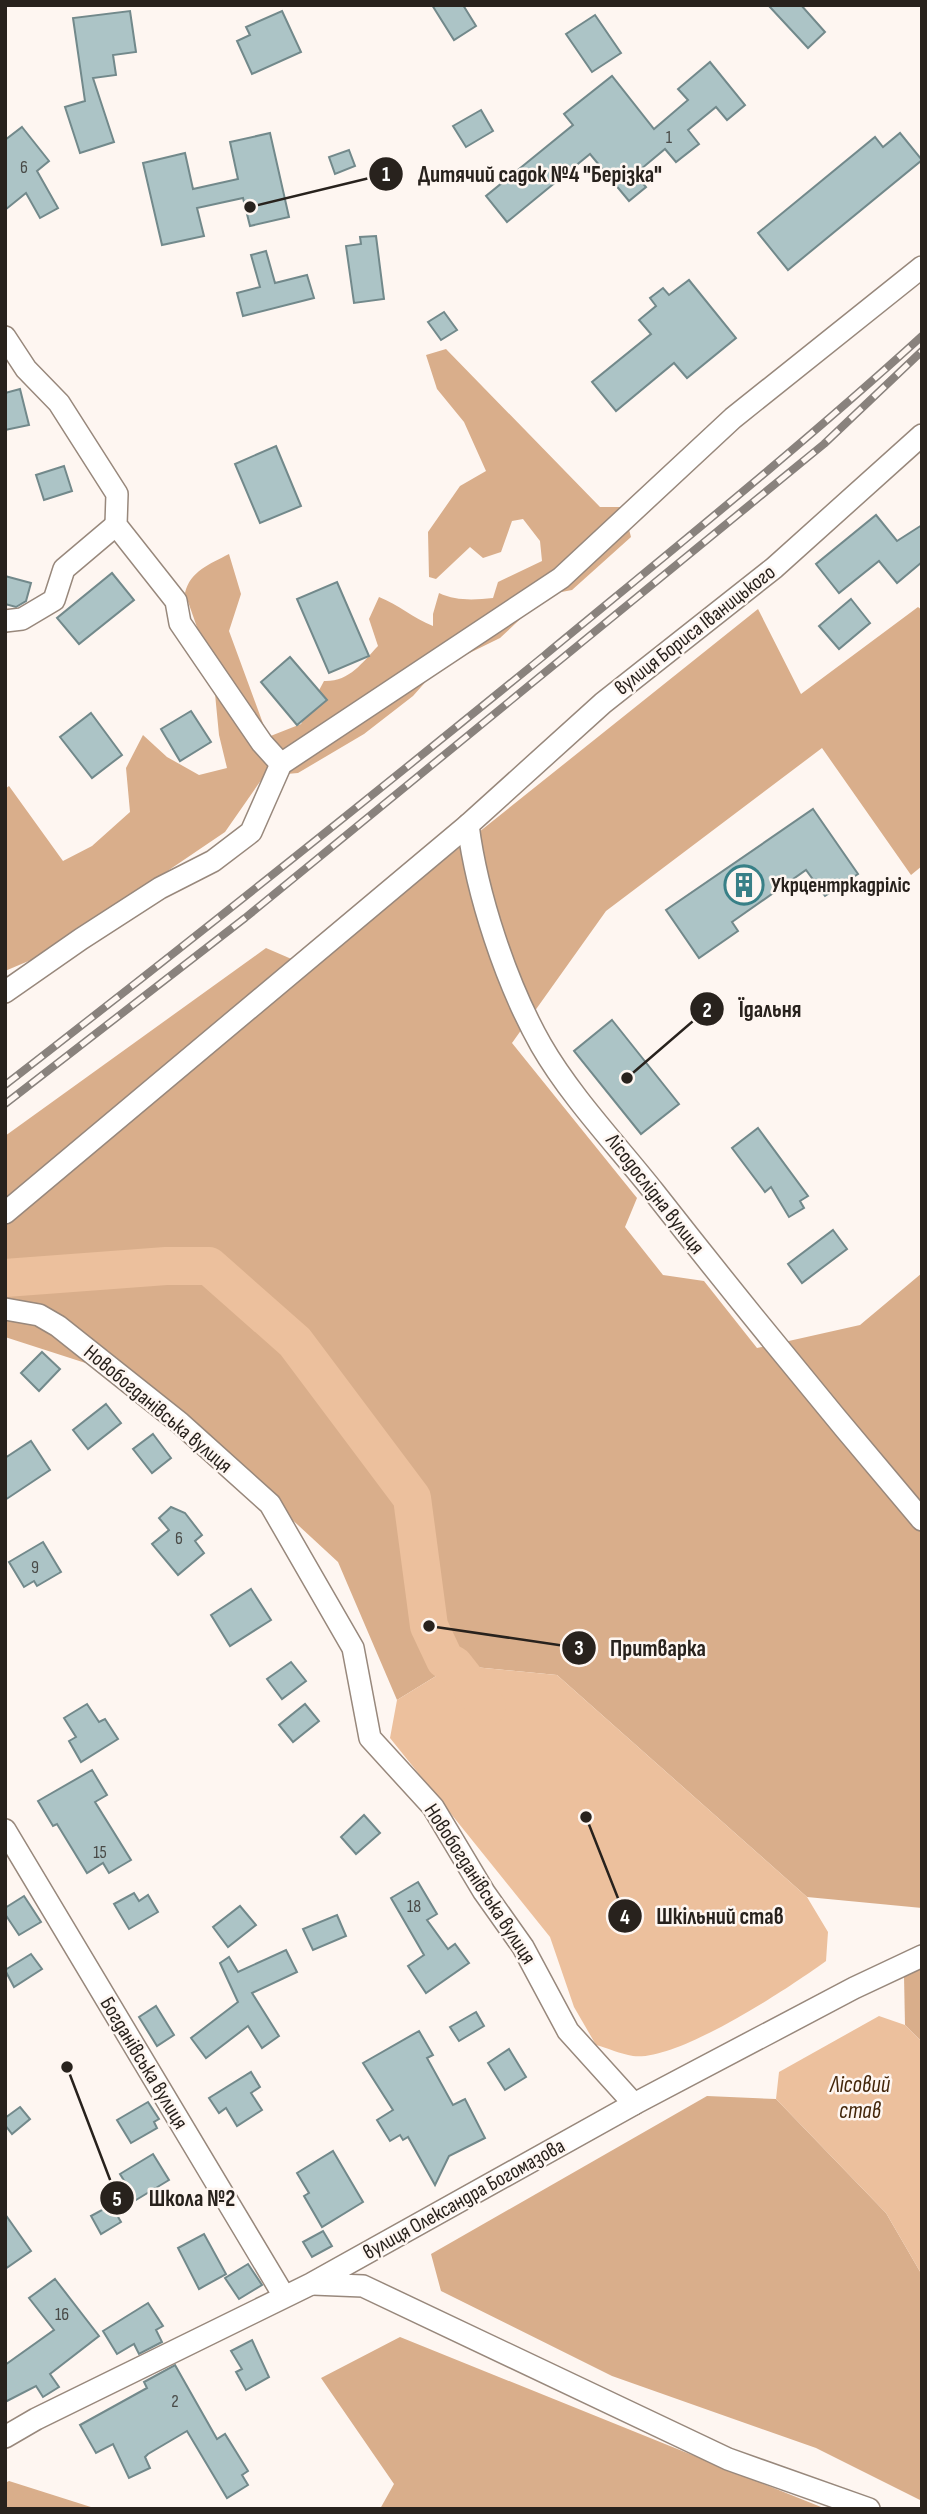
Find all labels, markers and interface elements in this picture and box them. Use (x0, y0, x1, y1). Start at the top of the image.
house number: 1 (666, 127, 673, 148)
callout: Дитячий садок №4 "Берізка" (369, 152, 676, 196)
house number: 6 (20, 157, 28, 178)
text: Дитячий садок №4 "Берізка" (418, 161, 662, 189)
text: 1 (382, 162, 390, 187)
street label: вулиця Бориса Іваницького (610, 560, 780, 700)
building icon: Укрцентркадріліс (723, 864, 765, 906)
place label: Укрцентркадріліс (771, 873, 911, 898)
callout: Їдальня (690, 987, 816, 1031)
text: Їдальня (738, 996, 801, 1024)
text: 2 (702, 998, 712, 1023)
street label: Лісодослідна вулиця (600, 1128, 710, 1259)
street label: Новобогданівська вулиця (79, 1340, 237, 1478)
house number: 6 (175, 1528, 183, 1549)
house number: 9 (31, 1557, 39, 1578)
callout: Притварка (561, 1626, 720, 1670)
text: Притварка (610, 1635, 706, 1663)
text: 3 (574, 1636, 584, 1661)
street label: Новобогданівська вулиця (419, 1799, 541, 1969)
house number: 15 (93, 1842, 107, 1863)
callout: Шкільний став (608, 1894, 798, 1938)
house number: 18 (407, 1896, 421, 1917)
text: Шкільний став (656, 1903, 784, 1931)
text: 4 (620, 1905, 630, 1930)
street label: Богданівська вулиця (95, 1992, 193, 2134)
water label: Лісовий став (829, 2071, 891, 2125)
street label: вулиця Олександра Богомазова (359, 2133, 569, 2265)
callout: Школа №2 (100, 2176, 249, 2220)
text: Школа №2 (149, 2185, 235, 2213)
text: 5 (112, 2187, 122, 2212)
house number: 16 (55, 2304, 69, 2325)
house number: 2 (171, 2391, 179, 2412)

